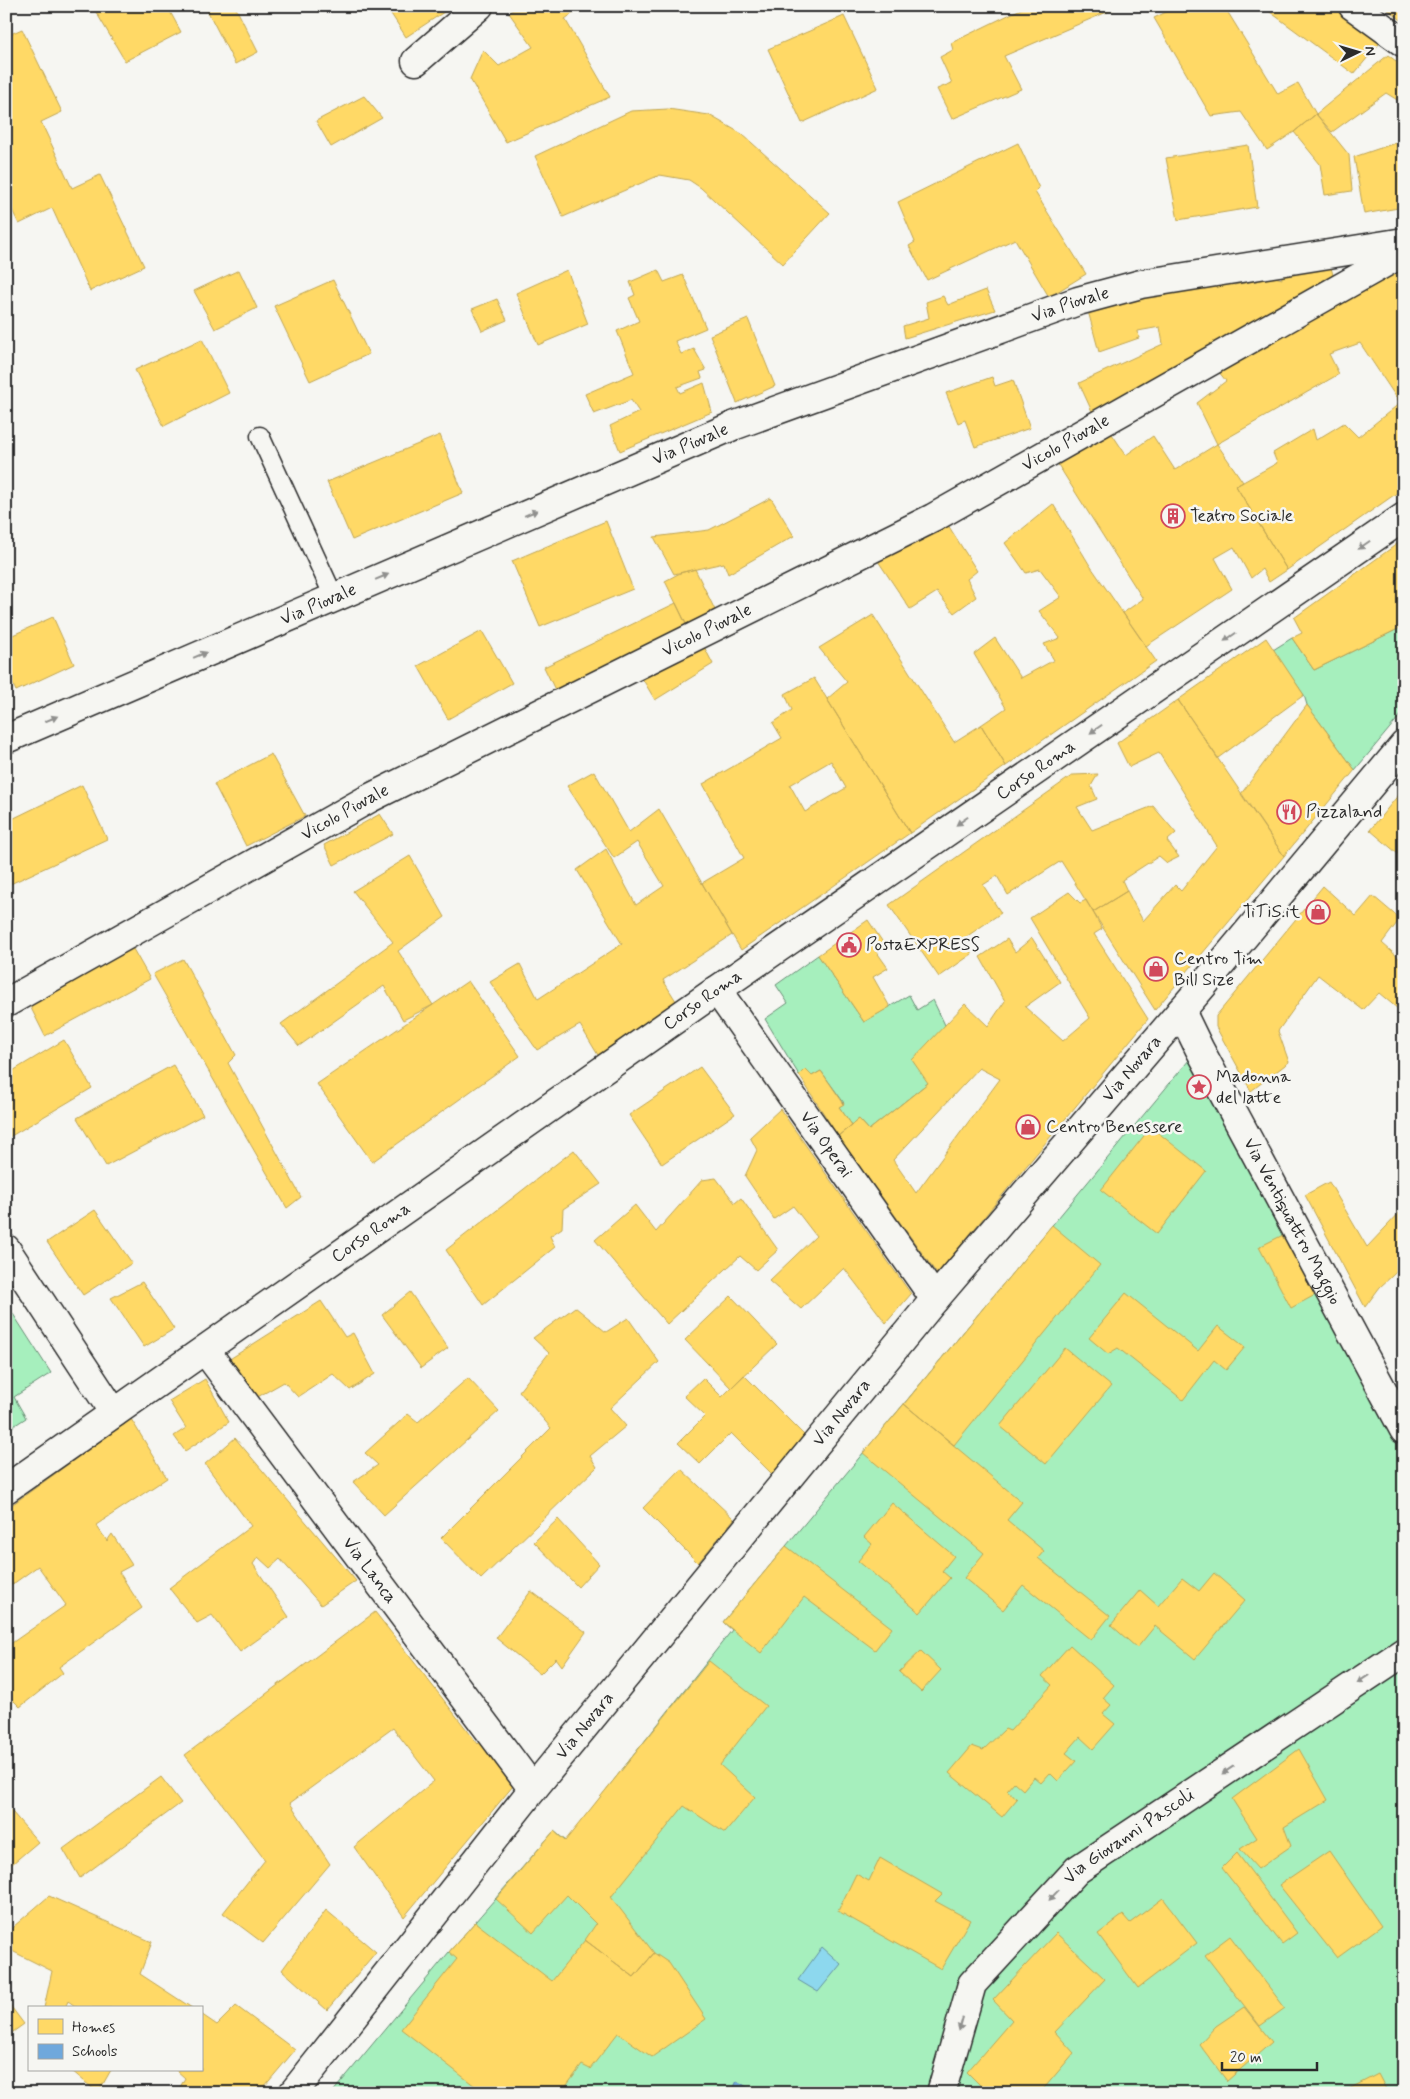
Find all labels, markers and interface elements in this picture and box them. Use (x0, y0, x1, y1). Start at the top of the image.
north arrow (1332, 28, 1382, 78)
text: N (1361, 46, 1379, 56)
street label: Via Piovale (1028, 281, 1112, 329)
street label: Vicolo Piovale (1017, 409, 1114, 477)
street label: Via Piovale (648, 417, 732, 471)
building icon: Teatro Sociale (1160, 503, 1186, 529)
place label: Teatro Sociale (1190, 504, 1294, 528)
one-way arrow (524, 508, 538, 516)
one-way arrow (1357, 540, 1370, 550)
one-way arrow (375, 573, 390, 581)
street label: Via Piovale (276, 578, 360, 632)
street label: Vicolo Piovale (658, 598, 756, 663)
one-way arrow (1223, 632, 1237, 642)
one-way arrow (193, 651, 207, 659)
one-way arrow (44, 715, 58, 723)
one-way arrow (1089, 724, 1103, 734)
street label: Corso Roma (992, 735, 1080, 806)
street label: Vicolo Piovale (297, 778, 393, 846)
restaurant icon: Pizzaland (1276, 799, 1302, 825)
place label: Pizzaland (1306, 800, 1382, 824)
one-way arrow (955, 816, 969, 826)
shop icon: TiTiS.it (1305, 899, 1331, 925)
place label: TiTiS.it (1243, 900, 1300, 924)
public building icon: PostaEXPRESS (836, 932, 862, 958)
place label: PostaEXPRESS (866, 933, 980, 957)
place label: Centro Tim Bill Size (1174, 947, 1263, 992)
shop icon: Centro Tim Bill Size (1143, 956, 1169, 982)
street label: Corso Roma (658, 964, 747, 1036)
street label: Via Novara (1096, 1030, 1167, 1107)
place label: Madonna del latte (1216, 1065, 1291, 1110)
place icon: Madonna del latte (1186, 1074, 1212, 1100)
street label: Via Operai (794, 1106, 858, 1183)
shop icon: Centro Benessere (1015, 1114, 1041, 1140)
place label: Centro Benessere (1046, 1115, 1183, 1139)
street label: Via Ventiquattro Maggio (1237, 1134, 1347, 1309)
street label: Corso Roma (327, 1197, 415, 1269)
street label: Via Novara (807, 1374, 877, 1452)
street label: Via Lanca (337, 1532, 402, 1609)
one-way arrow (1356, 1675, 1370, 1684)
street label: Via Novara (550, 1687, 620, 1765)
one-way arrow (1221, 1765, 1235, 1774)
street label: Via Giovanni Pascoli (1058, 1783, 1199, 1889)
one-way arrow (1048, 1889, 1060, 1901)
legend (28, 2006, 202, 2072)
one-way arrow (956, 2016, 964, 2031)
text: Homes (72, 2018, 115, 2038)
scale bar (1222, 2039, 1318, 2071)
text: Schools (72, 2042, 118, 2062)
text: 20 m (1230, 2048, 1262, 2068)

